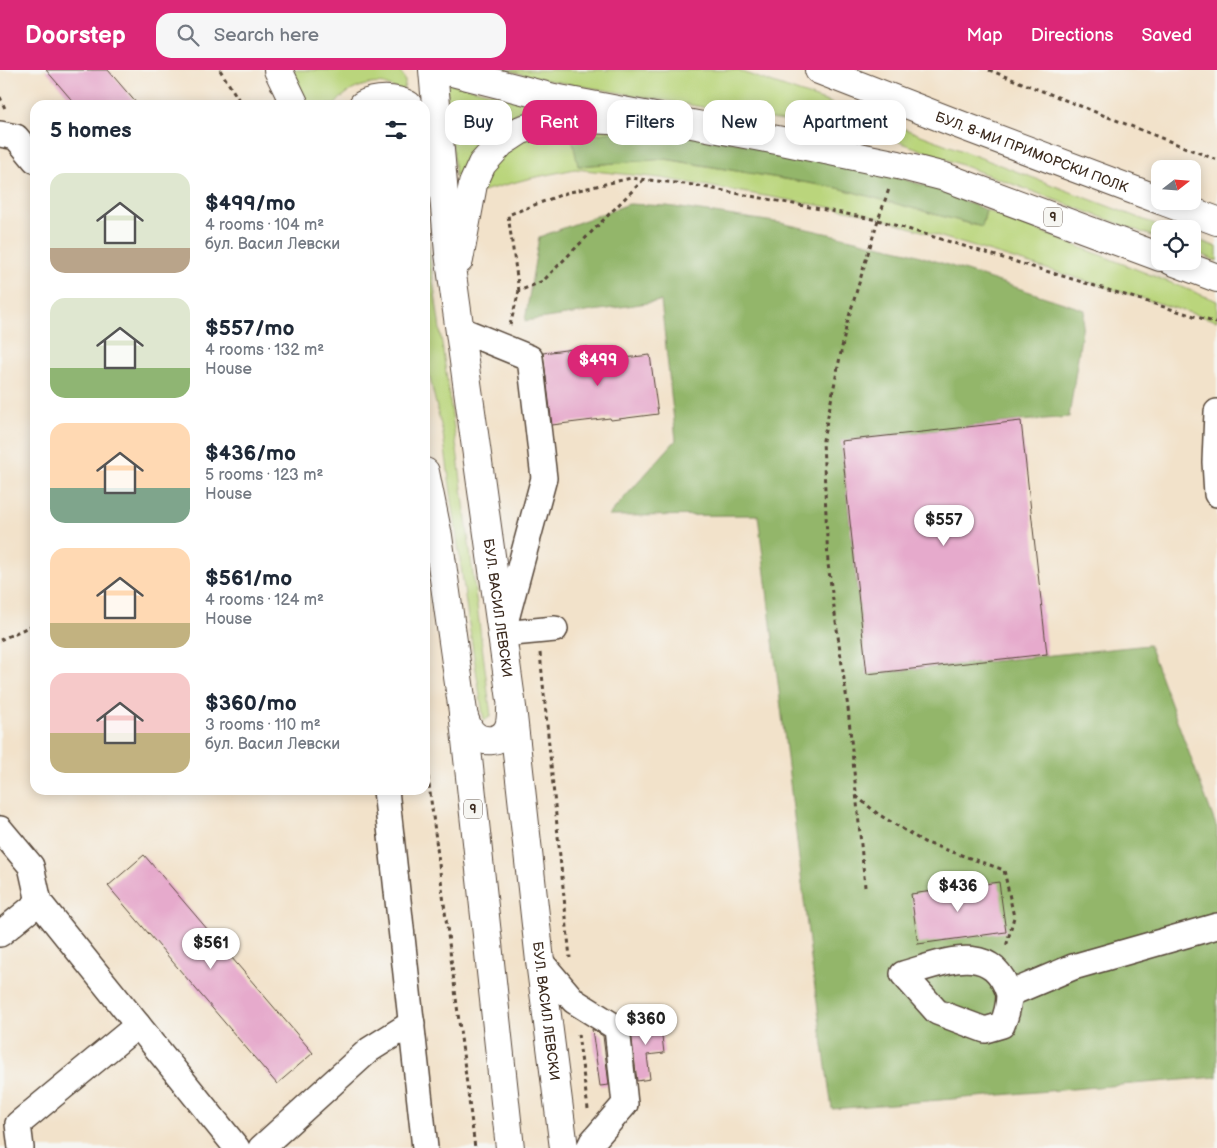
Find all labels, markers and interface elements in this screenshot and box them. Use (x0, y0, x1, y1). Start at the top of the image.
search box (156, 13, 506, 58)
text: Doorstep (25, 21, 126, 50)
icon: search (174, 21, 202, 49)
text: Search here (214, 24, 319, 47)
text: Map (967, 25, 1003, 46)
text: Directions (1031, 25, 1113, 46)
text: Saved (1141, 25, 1192, 46)
chip: Buy (445, 100, 512, 145)
chip: Rent (522, 100, 597, 145)
chip: Filters (607, 100, 693, 145)
chip: New (703, 100, 775, 145)
chip: Apartment (785, 100, 906, 145)
street label: БУЛ. 8-МИ ПРИМОРСКИ ПОЛК (933, 108, 1131, 196)
icon: filters (382, 116, 410, 144)
text: 5 homes (50, 118, 132, 143)
north arrow (1151, 160, 1201, 210)
map controls (1151, 160, 1201, 270)
text: $499/mo (205, 191, 296, 216)
icon: home (90, 193, 150, 253)
road number: 9 (1044, 208, 1062, 226)
text: 4 rooms · 104 m² (205, 216, 324, 235)
button: locate (1151, 220, 1201, 270)
text: бул. Васил Левски (205, 235, 340, 254)
text: $557/mo (205, 316, 294, 341)
icon: home (90, 318, 150, 378)
text: 4 rooms · 132 m² (205, 341, 324, 360)
pin: $499 (568, 344, 628, 387)
text: $499 (579, 351, 617, 370)
text: House (205, 360, 252, 379)
text: $436/mo (205, 441, 296, 466)
icon: home (90, 443, 150, 503)
text: 5 rooms · 123 m² (205, 466, 323, 485)
text: House (205, 485, 252, 504)
pin: $557 (914, 504, 974, 547)
text: $557 (925, 511, 963, 530)
street label: БУЛ. ВАСИЛ ЛЕВСКИ (480, 537, 516, 678)
text: $561/mo (205, 566, 292, 591)
icon: home (90, 568, 150, 628)
text: 4 rooms · 124 m² (205, 591, 324, 610)
text: House (205, 610, 252, 629)
text: $360/mo (205, 691, 297, 716)
icon: home (90, 693, 150, 753)
text: 3 rooms · 110 m² (205, 716, 321, 735)
text: бул. Васил Левски (205, 735, 340, 754)
road number: 9 (464, 800, 482, 819)
pin: $436 (928, 870, 988, 913)
text: $436 (938, 877, 978, 896)
pin: $561 (181, 928, 241, 970)
text: $561 (193, 934, 229, 953)
street label: БУЛ. ВАСИЛ ЛЕВСКИ (529, 941, 564, 1082)
pin: $360 (616, 1004, 676, 1046)
text: $360 (626, 1010, 666, 1029)

